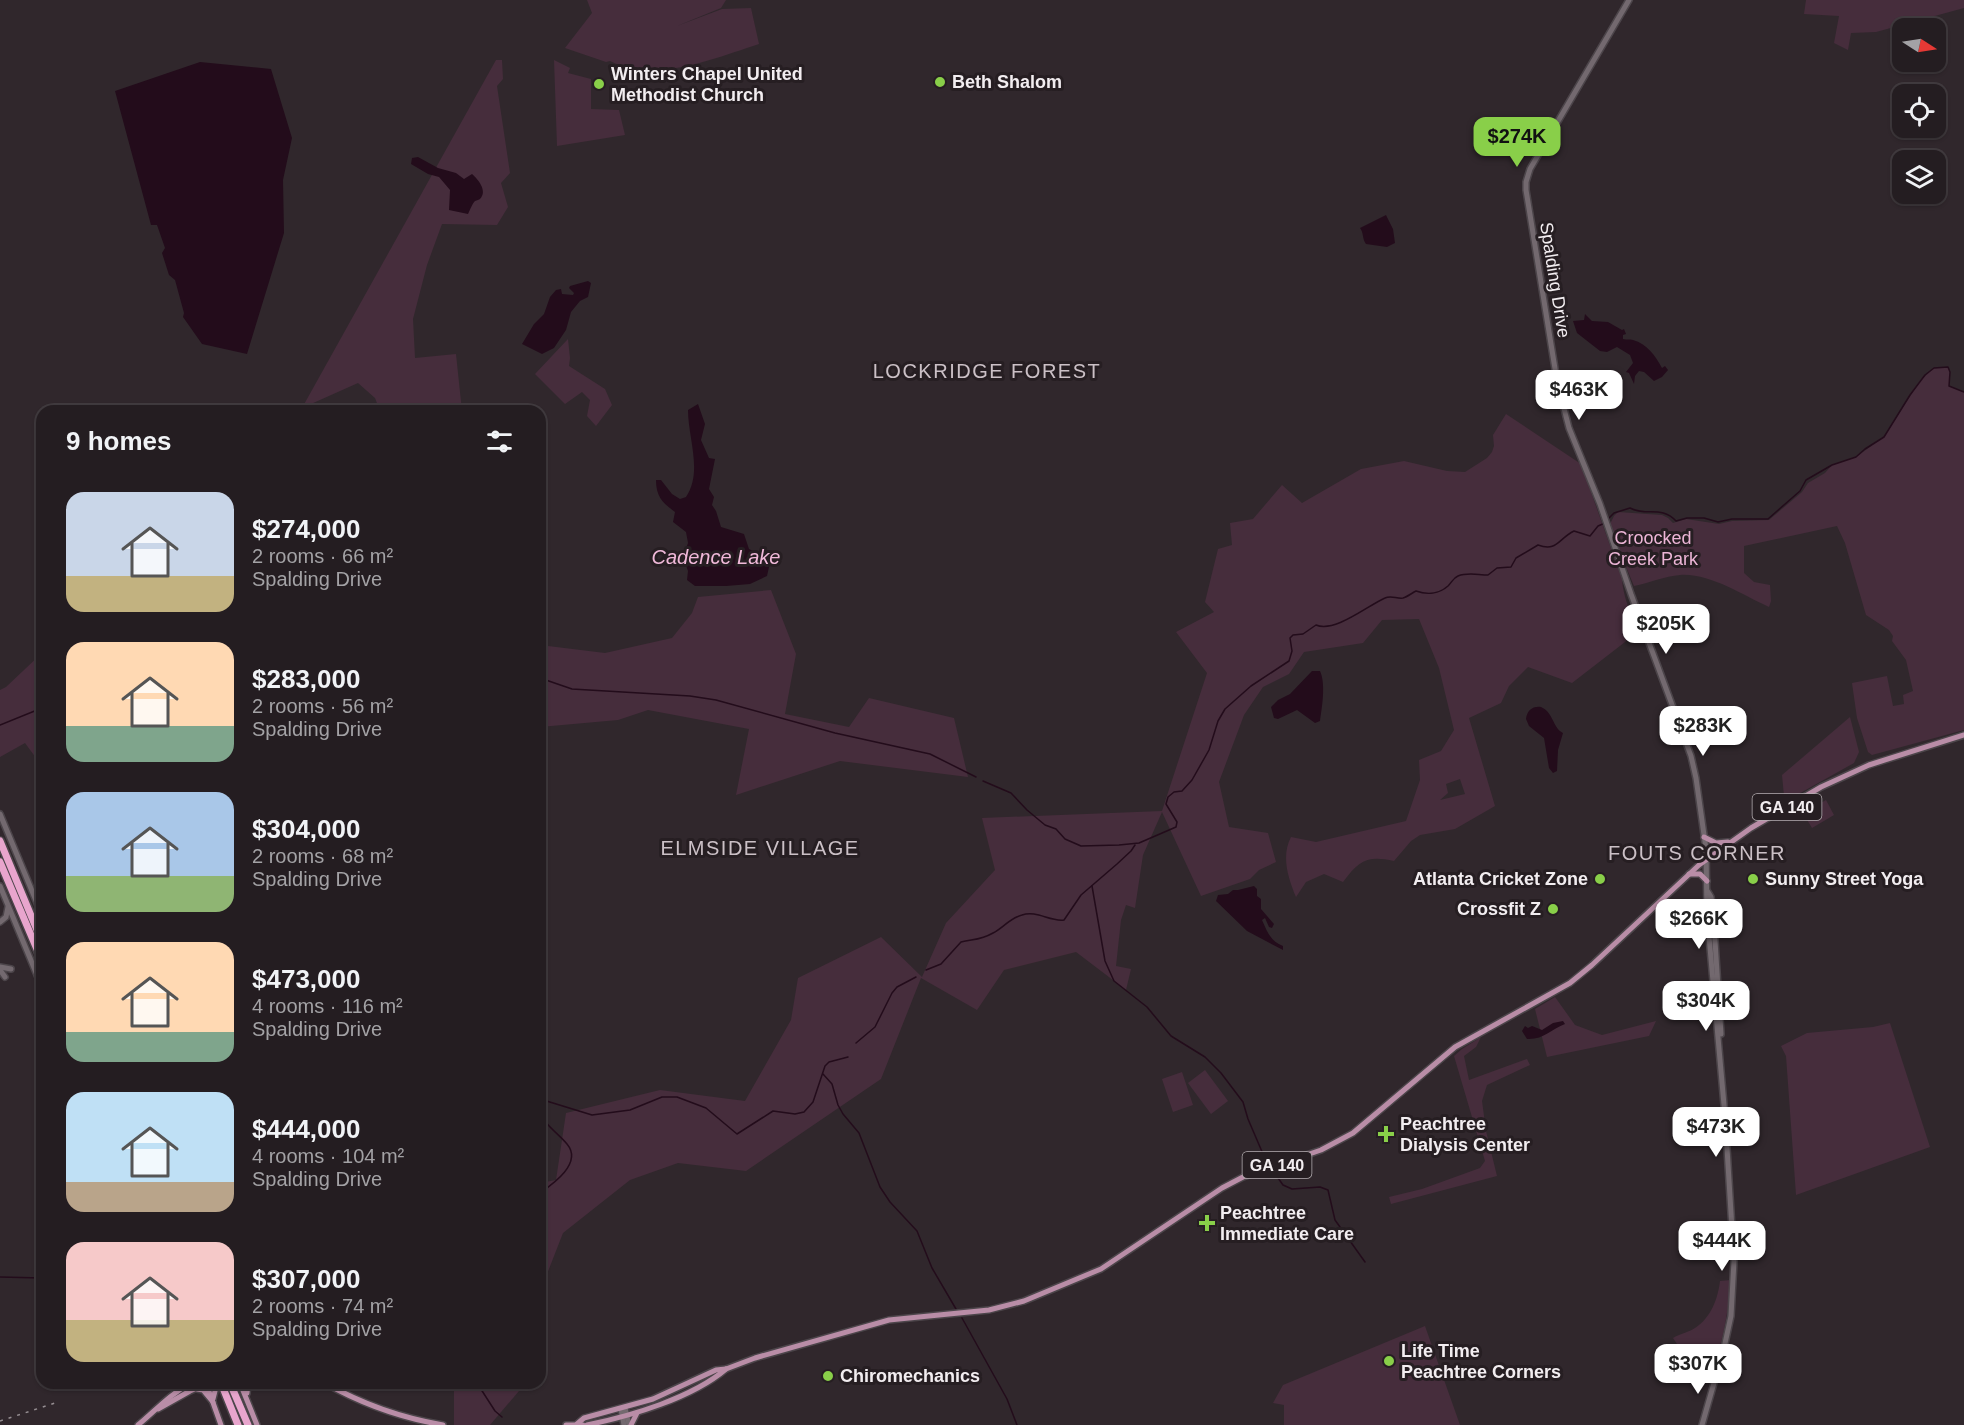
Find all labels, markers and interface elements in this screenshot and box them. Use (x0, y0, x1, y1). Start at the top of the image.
north arrow (1892, 18, 1946, 72)
map controls (1892, 18, 1946, 204)
place label: Winters Chapel United Methodist Church (611, 64, 803, 105)
place label: Beth Shalom (952, 72, 1062, 92)
marker: Beth Shalom (933, 75, 947, 89)
marker: Winters Chapel United Methodist Church (592, 77, 606, 91)
button: locate (1892, 84, 1946, 138)
pin: $274K (1475, 117, 1559, 168)
text: $274K (1488, 125, 1546, 147)
button: layers (1892, 150, 1946, 204)
street label: Spalding Drive (1536, 221, 1574, 339)
district label: LOCKRIDGE FOREST (873, 360, 1101, 382)
pin: $463K (1537, 370, 1621, 421)
text: $463K (1550, 378, 1608, 400)
icon: filters (483, 425, 516, 458)
text: 9 homes (66, 426, 172, 456)
text: $274,000 (252, 514, 360, 544)
icon: home (114, 516, 186, 588)
park label: Croocked Creek Park (1608, 528, 1699, 569)
text: 2 rooms · 66 m² (252, 545, 393, 567)
water label: Cadence Lake (652, 546, 780, 568)
text: Spalding Drive (252, 568, 382, 590)
pin: $205K (1624, 604, 1708, 655)
text: $205K (1637, 612, 1695, 634)
text: $283,000 (252, 664, 360, 694)
icon: home (114, 666, 186, 738)
text: 2 rooms · 56 m² (252, 695, 393, 717)
pin: $283K (1661, 706, 1745, 757)
text: $283K (1674, 714, 1732, 736)
text: Spalding Drive (252, 718, 382, 740)
road number: GA 140 (1752, 794, 1822, 820)
text: $304,000 (252, 814, 360, 844)
icon: home (114, 816, 186, 888)
district label: ELMSIDE VILLAGE (660, 837, 860, 859)
district label: FOUTS CORNER (1608, 842, 1786, 864)
text: 2 rooms · 68 m² (252, 845, 393, 867)
text: Spalding Drive (252, 868, 382, 890)
place label: Atlanta Cricket Zone (1413, 869, 1588, 889)
place label: Sunny Street Yoga (1765, 869, 1924, 889)
marker: Atlanta Cricket Zone (1593, 872, 1607, 886)
marker: Sunny Street Yoga (1746, 872, 1760, 886)
place label: Crossfit Z (1457, 899, 1541, 919)
pin: $266K (1657, 899, 1741, 950)
marker: Crossfit Z (1546, 902, 1560, 916)
text: $266K (1670, 907, 1728, 929)
text: $473,000 (252, 964, 360, 994)
icon: home (114, 966, 186, 1038)
pin: $304K (1664, 981, 1748, 1032)
text: $304K (1677, 989, 1735, 1011)
text: 4 rooms · 116 m² (252, 995, 403, 1017)
text: Spalding Drive (252, 1018, 382, 1040)
pin: $473K (1674, 1107, 1758, 1158)
text: $444,000 (252, 1114, 360, 1144)
place label: Peachtree Dialysis Center (1400, 1114, 1530, 1155)
text: $473K (1687, 1115, 1745, 1137)
icon: home (114, 1116, 186, 1188)
marker: Peachtree Dialysis Center (1377, 1125, 1395, 1143)
text: 4 rooms · 104 m² (252, 1145, 404, 1167)
road number: GA 140 (1242, 1152, 1312, 1178)
text: Spalding Drive (252, 1168, 382, 1190)
place label: Peachtree Immediate Care (1220, 1203, 1354, 1244)
marker: Peachtree Immediate Care (1198, 1214, 1216, 1232)
pin: $444K (1680, 1221, 1764, 1272)
text: $444K (1693, 1229, 1751, 1251)
text: $307,000 (252, 1264, 360, 1294)
icon: home (114, 1266, 186, 1338)
text: 2 rooms · 74 m² (252, 1295, 393, 1317)
text: Spalding Drive (252, 1318, 382, 1340)
place label: Life Time Peachtree Corners (1401, 1341, 1561, 1382)
pin: $307K (1656, 1344, 1740, 1395)
text: $307K (1669, 1352, 1727, 1374)
marker: Life Time Peachtree Corners (1382, 1354, 1396, 1368)
place label: Chiromechanics (840, 1366, 980, 1386)
marker: Chiromechanics (821, 1369, 835, 1383)

